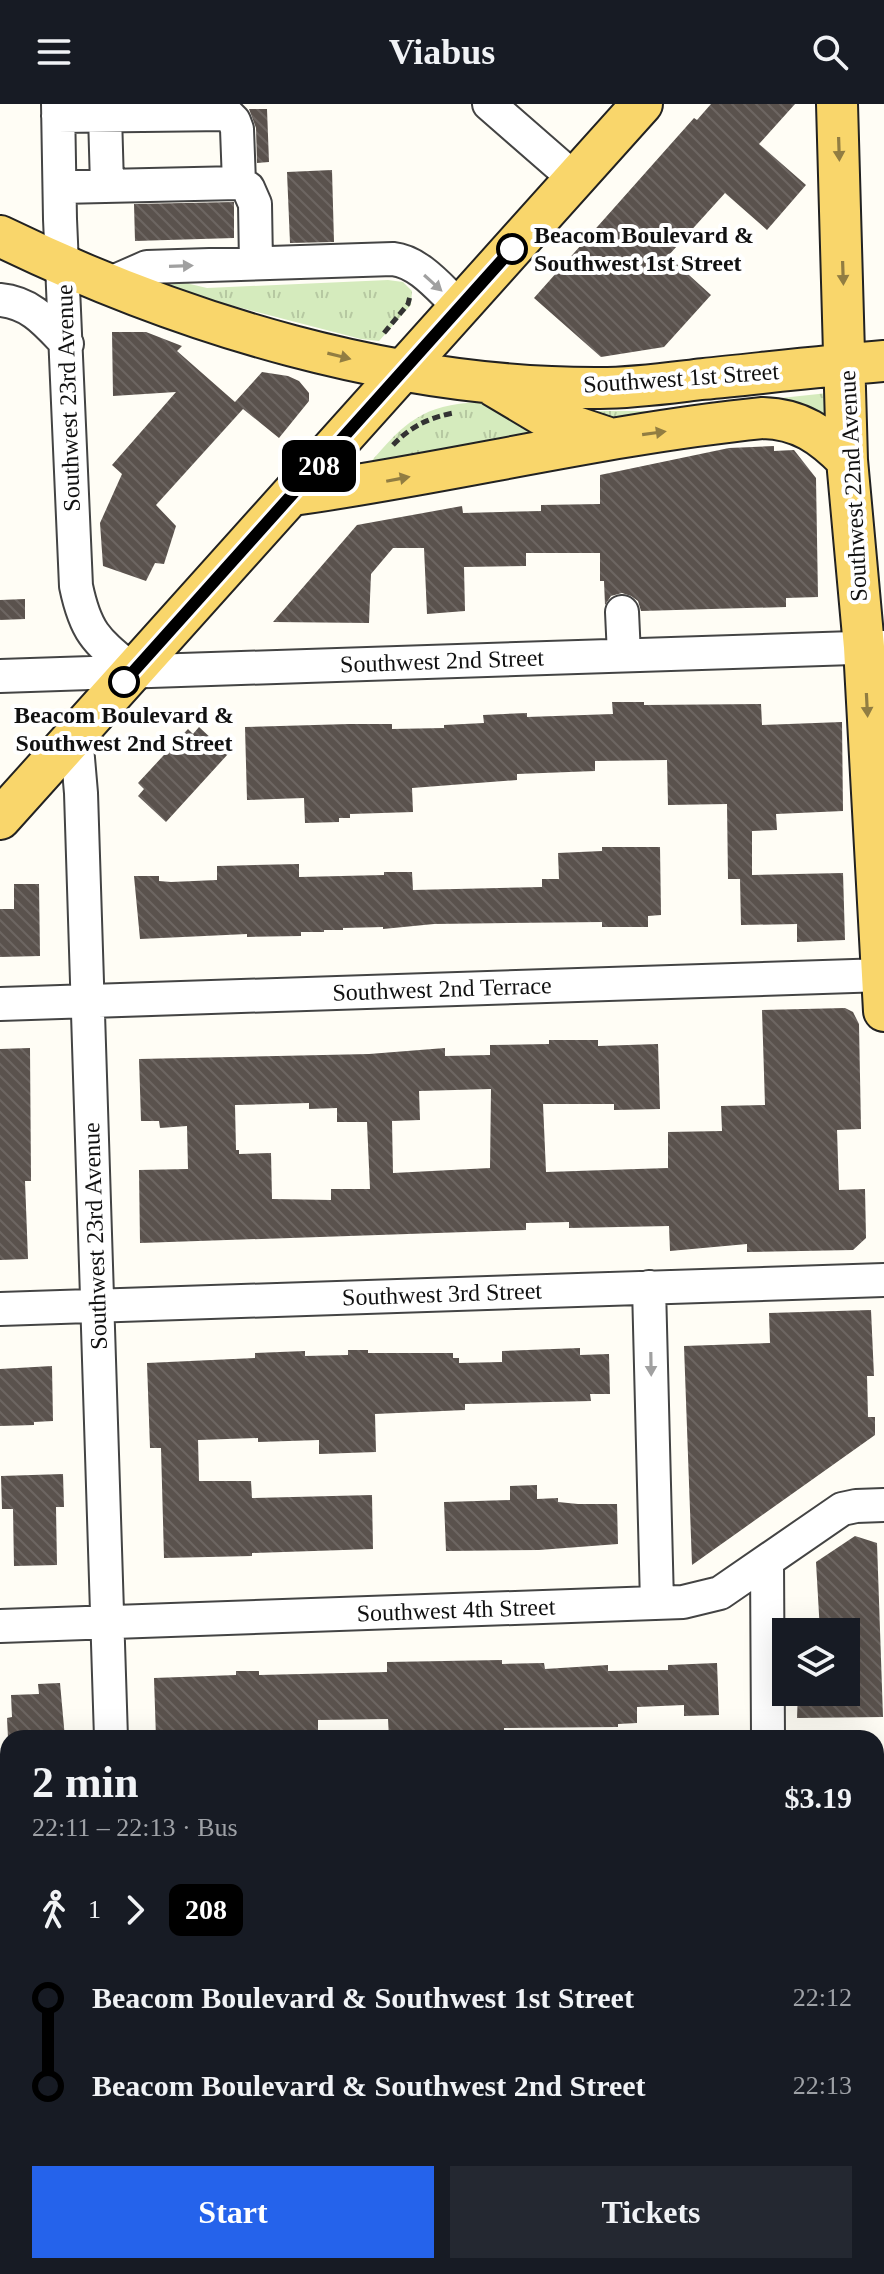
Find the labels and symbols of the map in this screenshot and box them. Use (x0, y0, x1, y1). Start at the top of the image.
one-way arrow (832, 137, 845, 162)
place label: Beacom Boulevard & Southwest 1st Street (534, 222, 754, 276)
marker: Beacom Boulevard & Southwest 1st Street (497, 234, 527, 264)
one-way arrow (169, 259, 194, 272)
one-way arrow (837, 261, 850, 286)
one-way arrow (423, 273, 442, 291)
street label: Southwest 23rd Avenue (51, 284, 85, 512)
one-way arrow (327, 350, 352, 363)
street label: Southwest 1st Street (582, 358, 780, 398)
street label: Southwest 22nd Avenue (834, 370, 872, 602)
one-way arrow (642, 426, 667, 439)
line badge: 208 (273, 440, 365, 492)
one-way arrow (386, 473, 411, 485)
street label: Southwest 2nd Street (340, 644, 545, 678)
marker: Beacom Boulevard & Southwest 2nd Street (109, 667, 139, 697)
one-way arrow (861, 693, 874, 718)
place label: Beacom Boulevard & Southwest 2nd Street (14, 702, 234, 756)
street label: Southwest 2nd Terrace (332, 972, 552, 1006)
street label: Southwest 23rd Avenue (78, 1122, 112, 1350)
street label: Southwest 3rd Street (342, 1278, 543, 1310)
one-way arrow (644, 1352, 657, 1377)
street label: Southwest 4th Street (356, 1594, 556, 1626)

